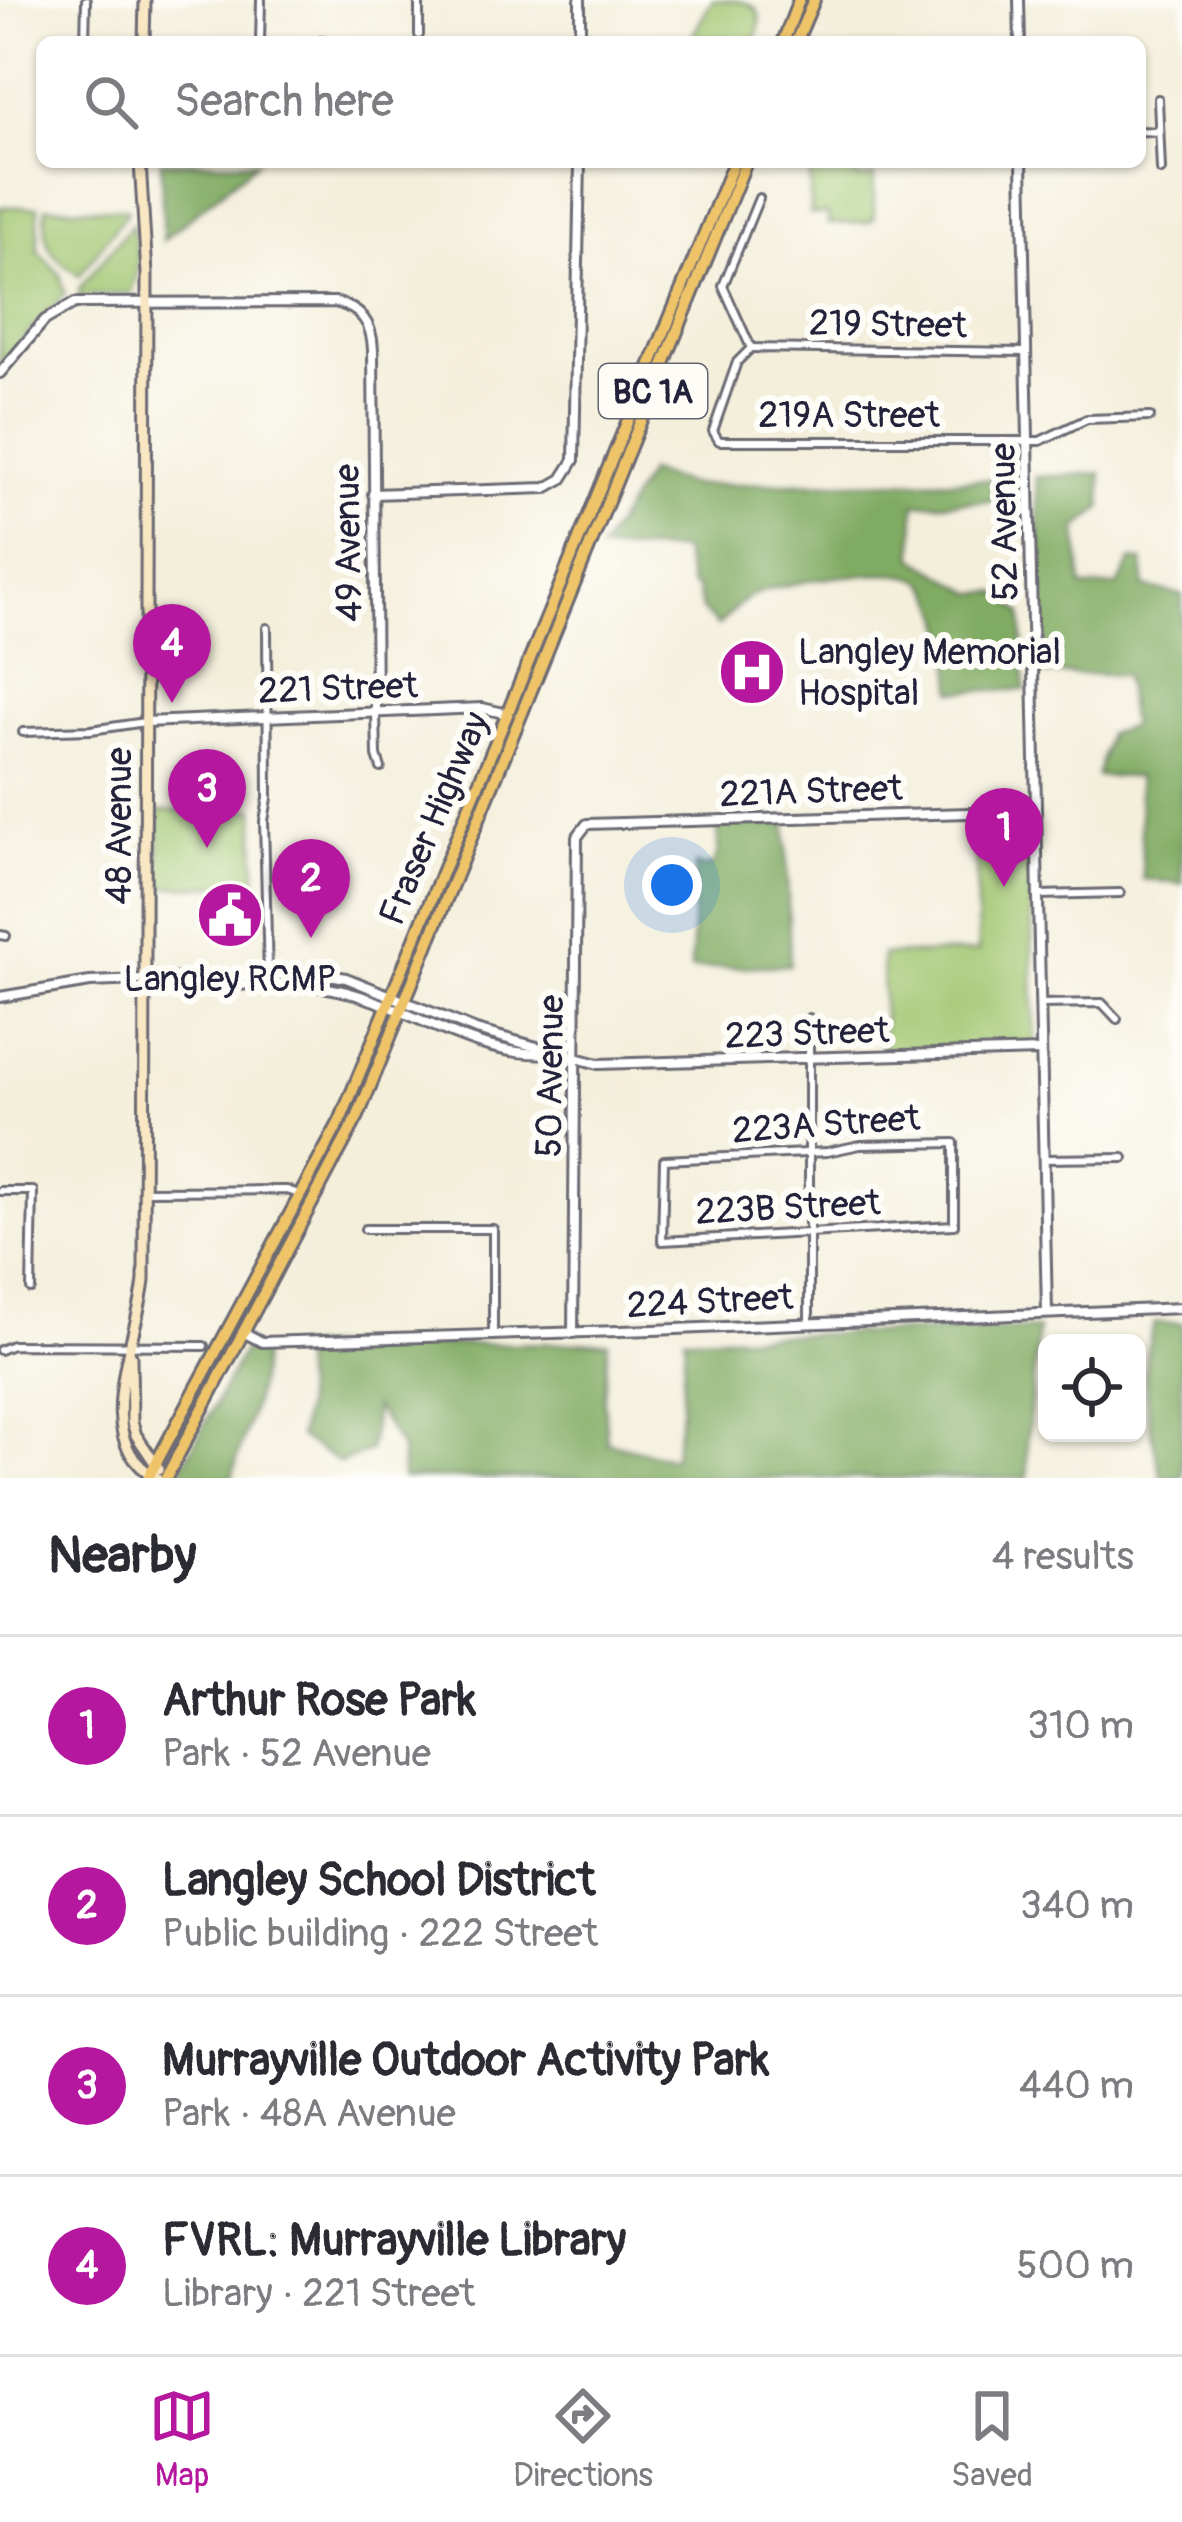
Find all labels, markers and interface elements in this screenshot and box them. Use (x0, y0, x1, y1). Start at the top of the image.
search box (36, 36, 1146, 168)
icon: search (78, 69, 144, 135)
text: Search here (174, 74, 394, 130)
street label: 219 Street (808, 301, 968, 348)
road number: BC 1A (599, 364, 707, 418)
street label: 219A Street (758, 393, 940, 438)
street label: 52 Avenue (981, 442, 1028, 601)
street label: 49 Avenue (325, 463, 372, 622)
pin: 4 (133, 604, 211, 703)
place label: Langley Memorial Hospital (798, 630, 1061, 716)
hospital icon: Langley Memorial Hospital (717, 637, 787, 707)
street label: 221 Street (257, 663, 419, 714)
street label: Fraser Highway (369, 705, 499, 932)
street label: 48 Avenue (97, 747, 142, 905)
pin: 3 (168, 749, 246, 848)
street label: 221A Street (719, 766, 904, 817)
pin: 1 (965, 788, 1043, 887)
pin: 2 (272, 839, 350, 938)
your location (642, 855, 702, 915)
public building icon: Langley RCMP (195, 880, 265, 950)
place label: Langley RCMP (124, 957, 336, 1002)
street label: 50 Avenue (527, 994, 574, 1158)
street label: 223 Street (724, 1008, 891, 1059)
street label: 223A Street (731, 1095, 922, 1154)
street label: 223B Street (694, 1180, 882, 1235)
street label: 224 Street (626, 1275, 795, 1328)
map controls (1038, 1334, 1146, 1442)
button: locate (1038, 1334, 1146, 1442)
text: Nearby (48, 1524, 196, 1588)
text: 4 results (992, 1532, 1134, 1581)
text: Arthur Rose Park (162, 1673, 476, 1729)
text: 1 (79, 1701, 95, 1750)
text: 310 m (1027, 1701, 1134, 1750)
text: Park · 52 Avenue (162, 1729, 431, 1778)
text: Langley School District (162, 1853, 596, 1909)
text: 2 (76, 1881, 98, 1930)
text: 340 m (1020, 1881, 1134, 1930)
text: Public building · 222 Street (162, 1909, 598, 1958)
text: Murrayville Outdoor Activity Park (162, 2033, 769, 2089)
text: 3 (76, 2061, 98, 2110)
text: 440 m (1019, 2061, 1134, 2110)
text: Park · 48A Avenue (162, 2089, 456, 2138)
text: FVRL: Murrayville Library (162, 2213, 626, 2269)
text: 4 (76, 2241, 98, 2290)
text: 500 m (1016, 2241, 1134, 2290)
text: Library · 221 Street (162, 2269, 475, 2318)
tab: Map (149, 2383, 215, 2496)
tab: Directions (513, 2383, 653, 2496)
tab: Saved (951, 2383, 1033, 2496)

